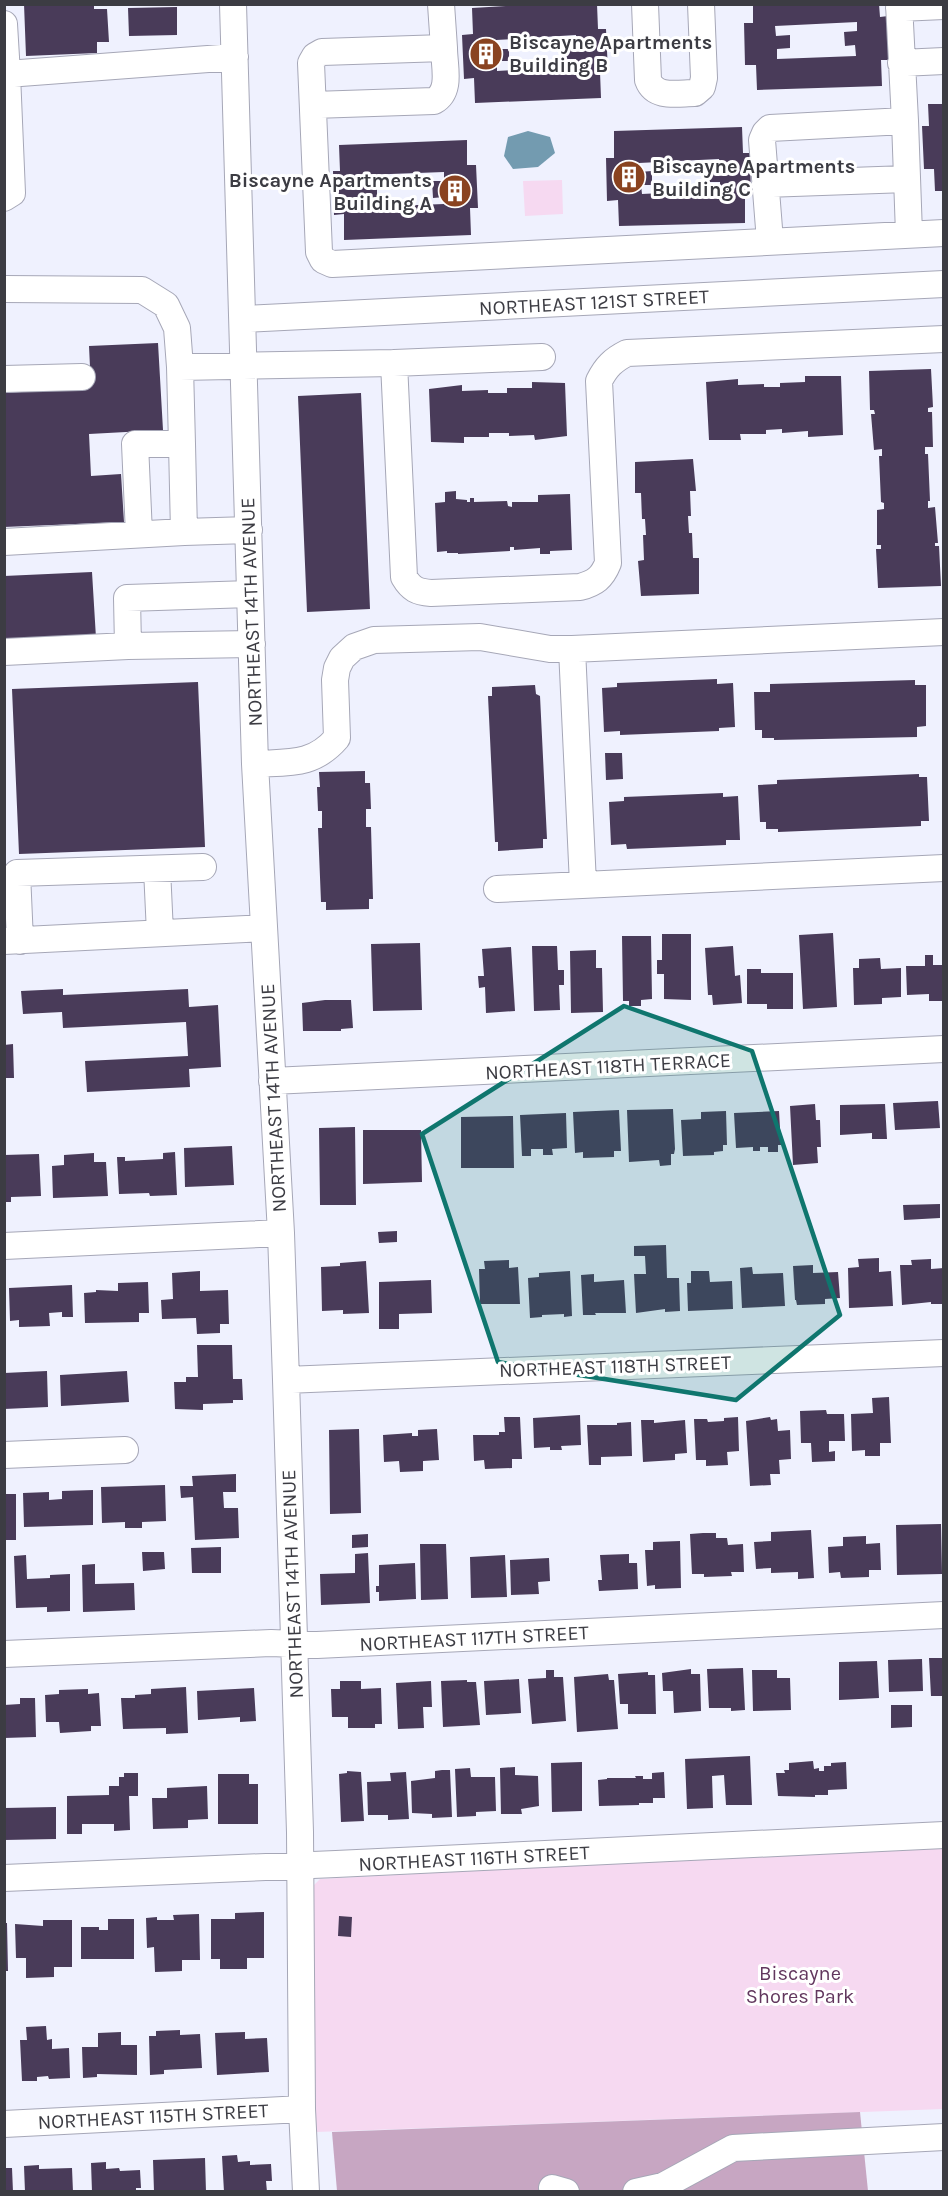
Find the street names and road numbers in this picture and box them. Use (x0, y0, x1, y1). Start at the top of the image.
street label: NORTHEAST 121ST STREET (478, 285, 710, 320)
street label: NORTHEAST 14TH AVENUE (236, 497, 267, 727)
street label: NORTHEAST 14TH AVENUE (256, 983, 291, 1213)
street label: NORTHEAST 118TH TERRACE (484, 1049, 732, 1084)
street label: NORTHEAST 118TH STREET (499, 1351, 731, 1382)
street label: NORTHEAST 14TH AVENUE (277, 1469, 308, 1699)
street label: NORTHEAST 117TH STREET (359, 1621, 589, 1656)
street label: NORTHEAST 116TH STREET (358, 1841, 590, 1876)
street label: NORTHEAST 115TH STREET (37, 2099, 269, 2134)

